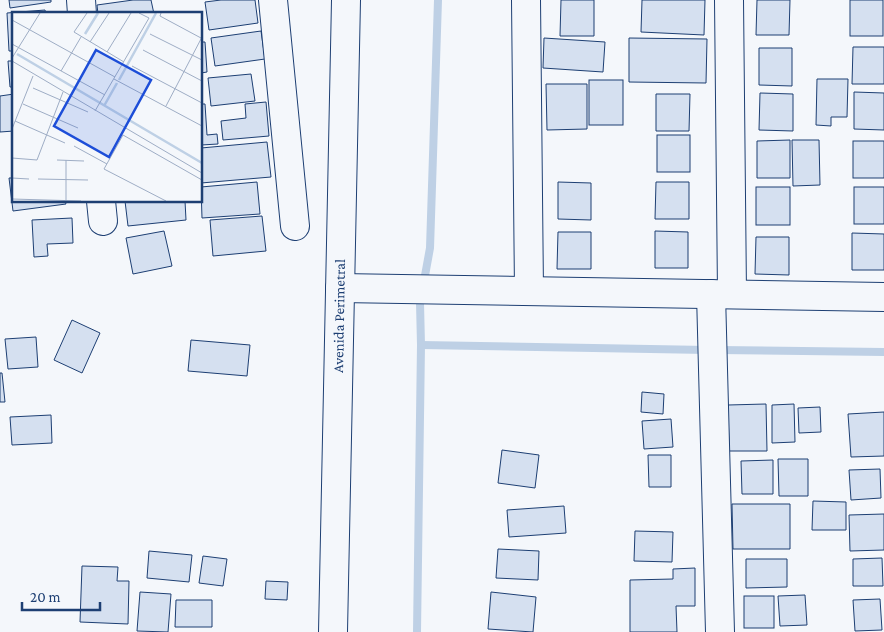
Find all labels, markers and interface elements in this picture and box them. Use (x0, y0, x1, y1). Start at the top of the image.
inset map (12, 12, 202, 202)
street label: Avenida Perimetral (330, 259, 348, 373)
scale bar (22, 580, 100, 612)
text: 20 m (30, 589, 61, 605)

